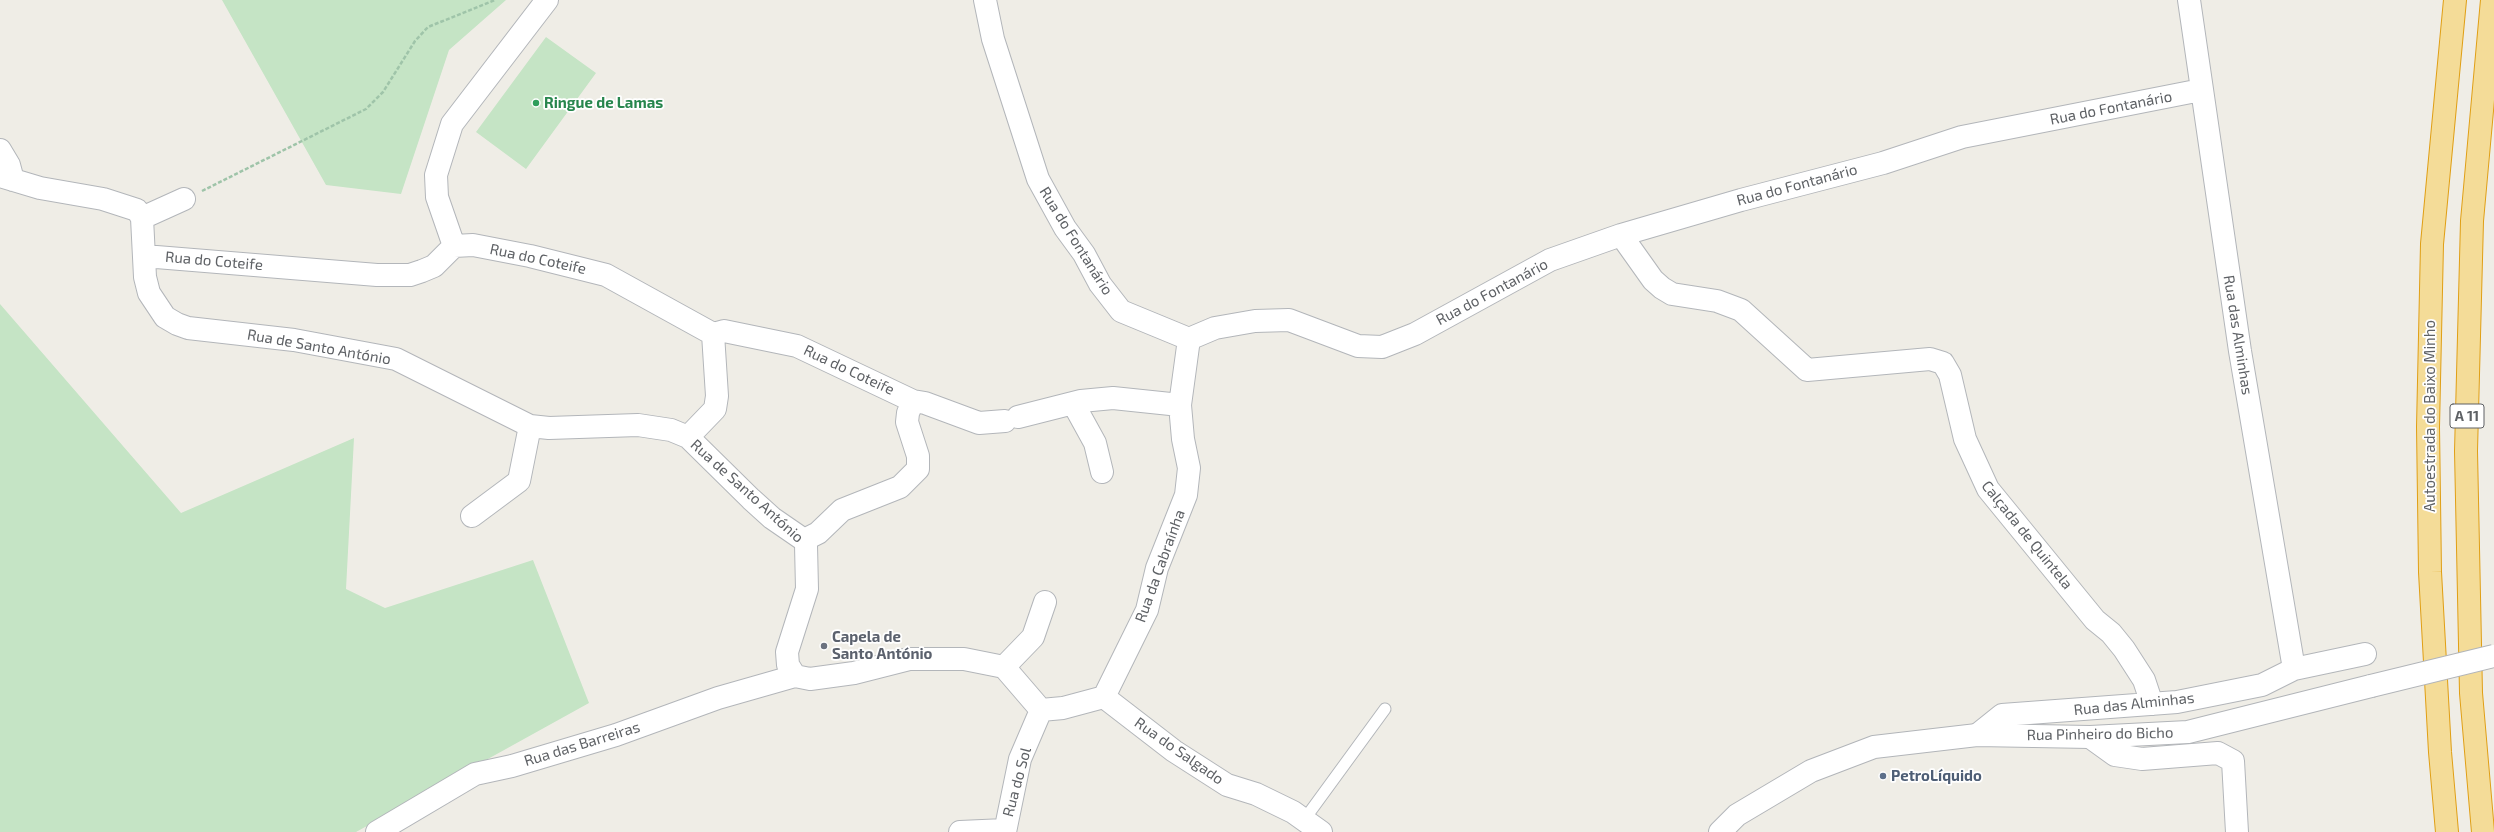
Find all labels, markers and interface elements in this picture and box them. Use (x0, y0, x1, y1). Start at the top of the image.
street label: Rua do Fontanário (2048, 87, 2174, 129)
place label: Ringue de Lamas (544, 94, 663, 112)
marker: Ringue de Lamas (531, 98, 541, 108)
street label: Rua do Fontanário (1735, 160, 1859, 210)
street label: Rua do Fontanário (1035, 184, 1117, 298)
street label: Rua do Coteife (488, 240, 588, 278)
street label: Rua do Coteife (164, 248, 264, 274)
street label: Rua do Fontanário (1433, 255, 1551, 329)
street label: Rua das Alminhas (2220, 274, 2256, 396)
street label: Autoestrada do Baixo Minho (2421, 320, 2439, 512)
street label: Rua de Santo António (246, 325, 392, 369)
street label: Rua do Coteife (801, 341, 897, 399)
road number: A 11 (2450, 404, 2484, 428)
street label: Rua de Santo António (687, 436, 807, 546)
street label: Calçada de Quintela (1978, 477, 2076, 593)
street label: Rua da Cabraínha (1131, 507, 1189, 625)
place label: Capela de Santo António (832, 628, 932, 663)
marker: Capela de Santo António (819, 641, 829, 651)
street label: Rua das Alminhas (2073, 689, 2195, 719)
street label: Rua do Salgado (1131, 714, 1227, 788)
street label: Rua das Barreiras (522, 718, 642, 770)
street label: Rua Pinheiro do Bicho (2026, 724, 2174, 744)
street label: Rua do Sol (999, 745, 1035, 819)
place label: PetroLíquido (1891, 767, 1982, 785)
marker: PetroLíquido (1878, 771, 1888, 781)

